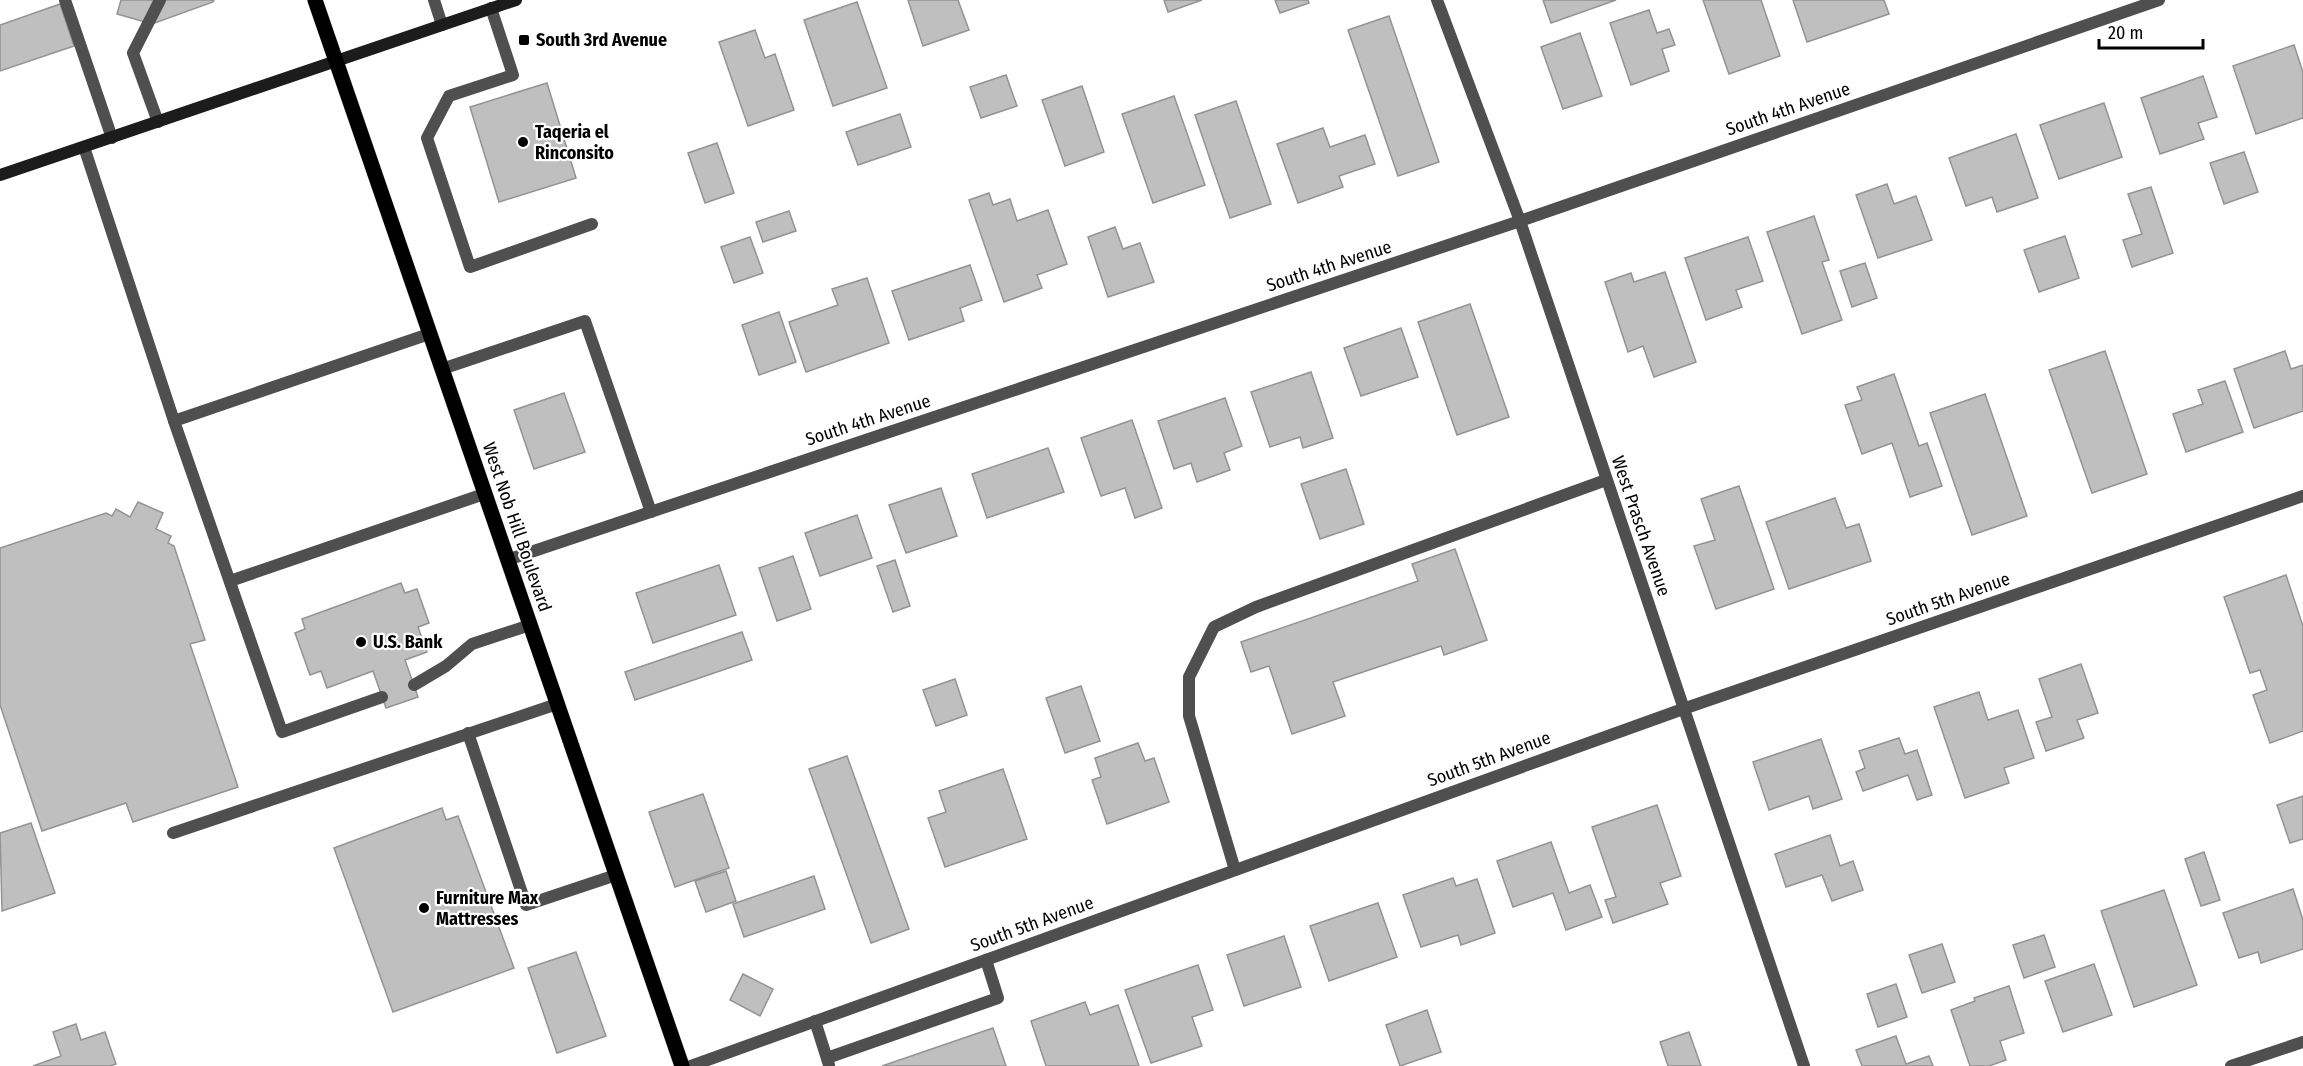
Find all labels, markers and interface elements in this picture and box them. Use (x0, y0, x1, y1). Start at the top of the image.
scale bar (2099, 12, 2202, 50)
text: 20 m (2108, 22, 2143, 44)
place label: South 3rd Avenue (536, 29, 667, 51)
marker: South 3rd Avenue (517, 33, 531, 47)
street label: South 4th Avenue (1723, 77, 1853, 141)
place label: Taqeria el Rinconsito (535, 121, 614, 164)
marker: Taqeria el Rinconsito (516, 135, 530, 149)
street label: South 4th Avenue (1264, 235, 1394, 297)
street label: South 4th Avenue (803, 389, 933, 451)
street label: West Nob Hill Boulevard (478, 439, 556, 615)
street label: West Prasch Avenue (1607, 453, 1675, 599)
street label: South 5th Avenue (1883, 568, 2013, 630)
place label: U.S. Bank (373, 631, 443, 653)
marker: U.S. Bank (354, 635, 368, 649)
street label: South 5th Avenue (1425, 727, 1554, 791)
place label: Furniture Max Mattresses (436, 887, 539, 930)
street label: South 5th Avenue (968, 892, 1097, 956)
marker: Furniture Max Mattresses (417, 901, 431, 915)

